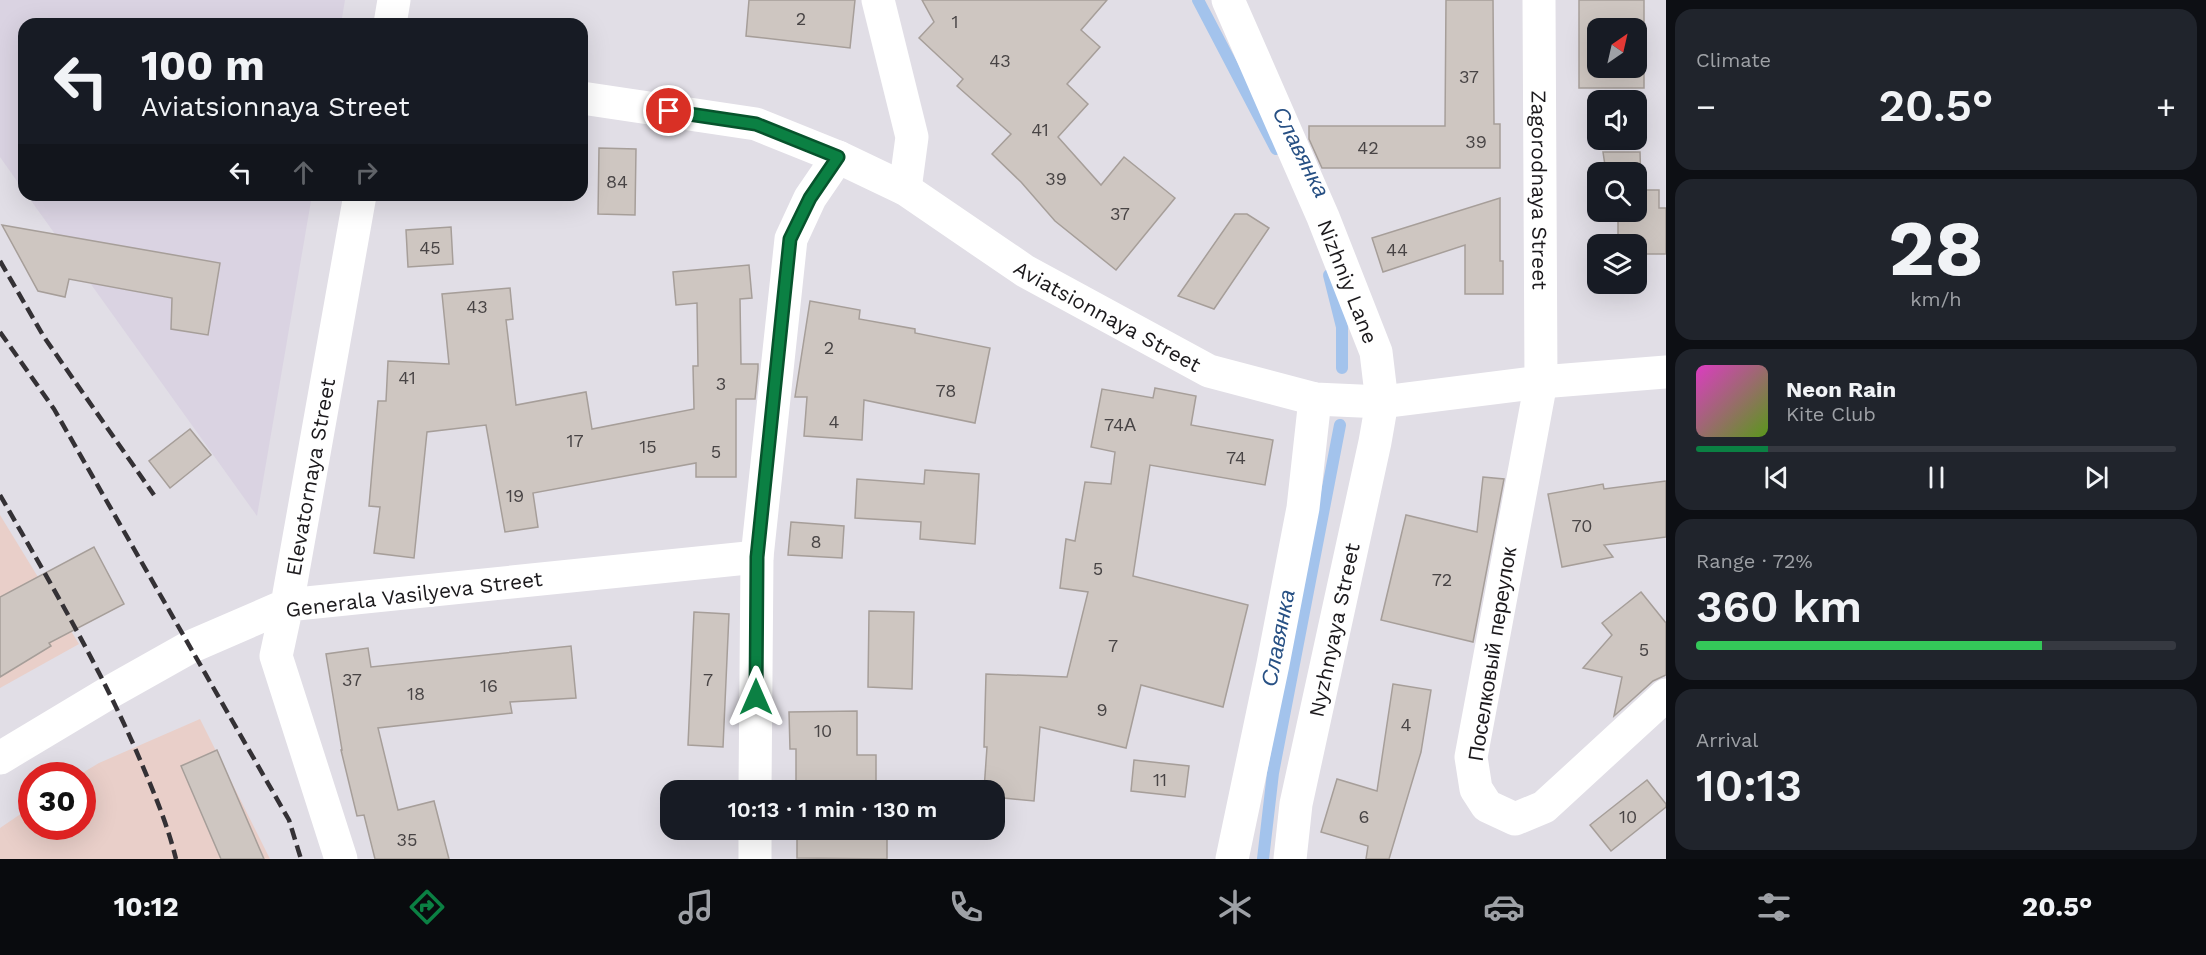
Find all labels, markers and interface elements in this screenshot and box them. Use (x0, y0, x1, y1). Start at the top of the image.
house number: 2 (796, 8, 806, 29)
house number: 1 (951, 11, 959, 32)
north arrow (1587, 18, 1647, 78)
map controls (1587, 18, 1647, 294)
text: 100 m (141, 41, 265, 90)
icon: left (42, 42, 120, 120)
text: Climate (1696, 48, 1771, 72)
house number: 43 (989, 50, 1011, 71)
house number: 37 (1459, 66, 1479, 87)
text: 20.5° (1878, 79, 1994, 132)
pin (643, 85, 694, 136)
text: − (1696, 87, 1716, 126)
text: + (2156, 87, 2176, 126)
street label: Zagorodnaya Street (1527, 90, 1553, 290)
button: sound (1587, 90, 1647, 150)
text: Aviatsionnaya Street (141, 91, 409, 123)
icon: arrive (652, 94, 685, 127)
water label: Славянка (1268, 103, 1334, 201)
house number: 41 (1031, 119, 1049, 140)
house number: 39 (1465, 131, 1487, 152)
house number: 42 (1357, 137, 1379, 158)
icon: left (224, 156, 257, 189)
icon: ahead (287, 156, 320, 189)
icon: right (350, 156, 383, 189)
button: search (1587, 162, 1647, 222)
house number: 39 (1045, 168, 1067, 189)
house number: 84 (606, 171, 628, 192)
text: 28 (1888, 202, 1984, 294)
house number: 37 (1110, 203, 1130, 224)
street label: Nizhniy Lane (1313, 216, 1384, 347)
button: layers (1587, 234, 1647, 294)
house number: 45 (419, 237, 441, 258)
house number: 44 (1386, 239, 1408, 260)
street label: Aviatsionnaya Street (1009, 255, 1206, 377)
text: km/h (1910, 287, 1962, 311)
house number: 43 (466, 296, 488, 317)
house number: 2 (824, 337, 834, 358)
house number: 41 (398, 367, 416, 388)
house number: 3 (716, 373, 726, 394)
street label: Elevatornaya Street (280, 376, 340, 578)
text: Neon Rain (1786, 377, 1896, 402)
house number: 78 (936, 380, 956, 401)
text: Kite Club (1786, 402, 1876, 426)
house number: 4 (829, 411, 840, 432)
house number: 74А (1104, 414, 1136, 435)
house number: 17 (566, 430, 584, 451)
house number: 15 (639, 436, 657, 457)
house number: 5 (711, 441, 721, 462)
house number: 74 (1226, 447, 1246, 468)
icon: previous (1760, 461, 1793, 494)
icon: pause (1920, 461, 1953, 494)
icon: next (2080, 461, 2113, 494)
house number: 19 (506, 485, 524, 506)
house number: 70 (1572, 515, 1592, 536)
house number: 8 (810, 531, 822, 552)
street label: Nyzhnyaya Street (1303, 540, 1365, 719)
street label: Поселковый переулок (1463, 544, 1521, 763)
text: Range · 72% (1696, 549, 1813, 573)
house number: 5 (1093, 558, 1103, 579)
street label: Generala Vasilyeva Street (284, 566, 544, 622)
house number: 72 (1432, 569, 1452, 590)
text: 360 km (1696, 580, 1862, 633)
water label: Славянка (1256, 588, 1300, 688)
house number: 7 (1108, 635, 1118, 656)
house number: 5 (1639, 639, 1649, 660)
position arrow (724, 665, 788, 729)
house number: 37 (342, 669, 362, 690)
house number: 7 (703, 669, 713, 690)
house number: 16 (480, 675, 498, 696)
house number: 18 (407, 683, 425, 704)
house number: 9 (1096, 699, 1108, 720)
house number: 4 (1401, 714, 1412, 735)
house number: 10 (814, 720, 832, 741)
text: Arrival (1696, 728, 1758, 752)
text: 10:13 (1696, 759, 1802, 812)
speed limit sign: 30 (18, 762, 96, 840)
house number: 11 (1153, 769, 1167, 790)
text: 10:13 · 1 min · 130 m (728, 797, 937, 822)
house number: 6 (1359, 806, 1369, 827)
house number: 10 (1619, 806, 1637, 827)
house number: 35 (397, 829, 417, 850)
icon: directions (406, 886, 448, 928)
icon: music (675, 886, 717, 928)
icon: phone (945, 886, 987, 928)
icon: climate (1214, 886, 1256, 928)
icon: car (1483, 886, 1525, 928)
icon: filters (1753, 886, 1795, 928)
text: 10:12 (114, 891, 179, 923)
text: 20.5° (2022, 891, 2092, 923)

